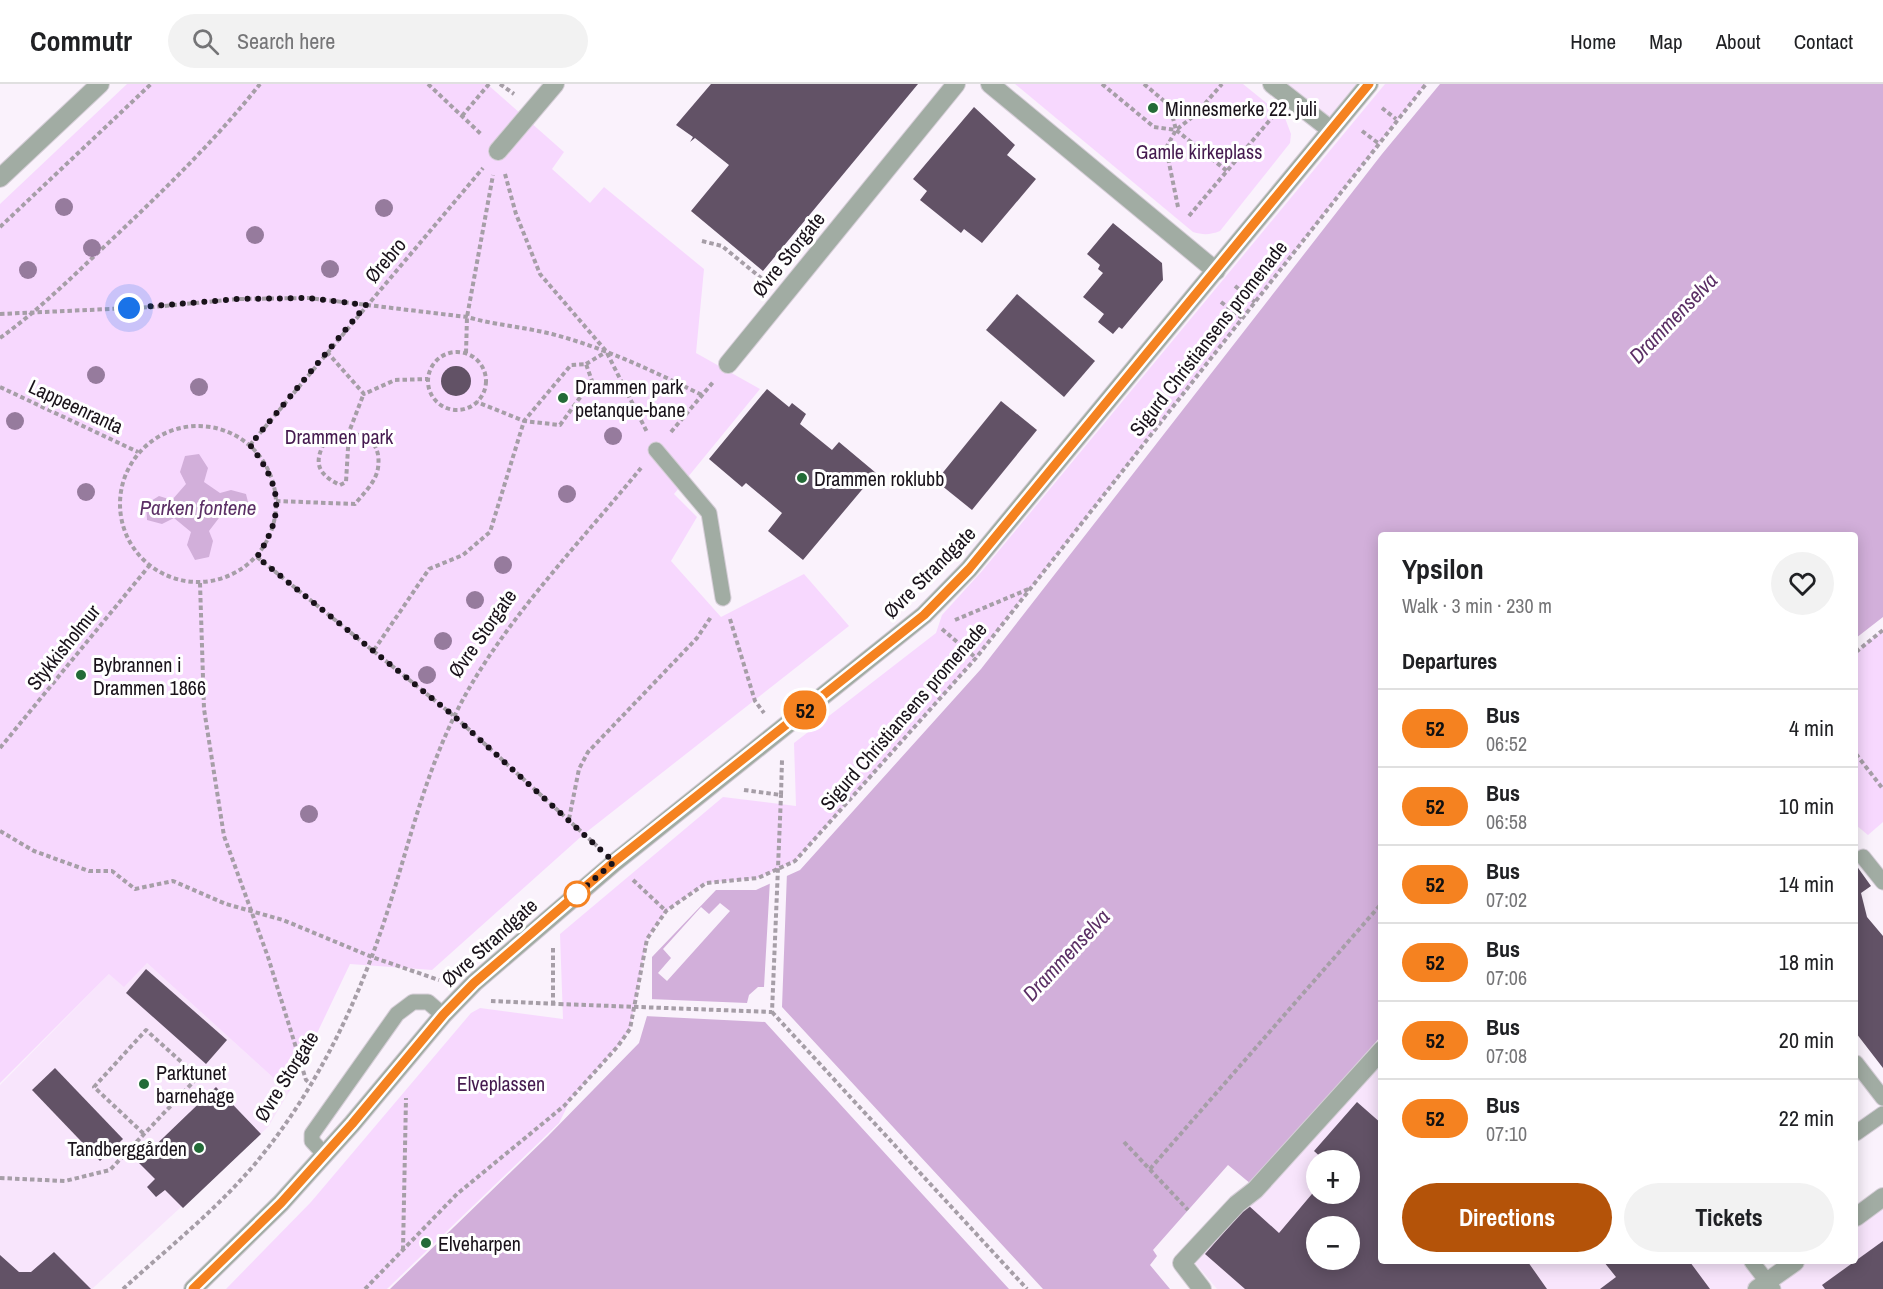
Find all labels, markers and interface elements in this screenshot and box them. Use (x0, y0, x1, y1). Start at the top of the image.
search box (168, 14, 588, 68)
text: Commutr (30, 22, 132, 60)
icon: search (189, 25, 222, 58)
text: Search here (237, 26, 335, 56)
text: Home (1570, 27, 1616, 56)
text: Map (1649, 27, 1683, 56)
text: About (1716, 27, 1761, 56)
text: Contact (1794, 27, 1853, 56)
place label: Minnesmerke 22. juli (1165, 95, 1317, 122)
marker: Minnesmerke 22. juli (1146, 101, 1160, 115)
park label: Gamle kirkeplass (1136, 138, 1262, 165)
street label: Øvre Storgate (745, 206, 831, 302)
street label: Ørebro (358, 232, 412, 288)
street label: Sigurd Christiansens promenade (1123, 234, 1293, 442)
water label: Drammenselva (1622, 266, 1724, 370)
your location (114, 293, 144, 323)
street label: Lappeenranta (24, 372, 128, 440)
place label: Drammen park petanque-bane (575, 373, 685, 423)
marker: Drammen park petanque-bane (556, 391, 570, 405)
park label: Drammen park (285, 423, 394, 450)
place label: Drammen roklubb (814, 465, 944, 492)
marker: Drammen roklubb (795, 471, 809, 485)
water label: Parken fontene (140, 493, 256, 522)
street label: Øvre Strandgate (877, 520, 981, 624)
text: Ypsilon (1402, 550, 1484, 588)
button: heart (1771, 552, 1834, 615)
street label: Øvre Storgate (442, 583, 522, 683)
text: Walk · 3 min · 230 m (1402, 592, 1552, 619)
street label: Stykkisholmur (20, 598, 106, 696)
street label: Sigurd Christiansens promenade (814, 616, 992, 816)
text: Departures (1402, 646, 1497, 676)
place label: Bybrannen i Drammen 1866 (93, 651, 206, 701)
marker: Bybrannen i Drammen 1866 (74, 668, 88, 682)
line badge: 52 (778, 690, 832, 730)
text: 52 (795, 696, 815, 725)
text: Bus (1486, 700, 1520, 730)
text: 4 min (1789, 713, 1834, 743)
text: 52 (1425, 714, 1445, 743)
text: 06:52 (1486, 730, 1527, 757)
text: Bus (1486, 778, 1520, 808)
text: 10 min (1779, 791, 1834, 821)
text: 52 (1425, 792, 1445, 821)
text: 06:58 (1486, 808, 1527, 835)
text: Bus (1486, 856, 1520, 886)
text: 14 min (1779, 869, 1834, 899)
text: 52 (1425, 870, 1445, 899)
unlabelled marker (564, 881, 590, 907)
text: 07:02 (1486, 886, 1527, 913)
street label: Øvre Strandgate (435, 892, 543, 992)
water label: Drammenselva (1016, 903, 1116, 1007)
text: Bus (1486, 934, 1520, 964)
text: 18 min (1779, 947, 1834, 977)
text: 52 (1425, 948, 1445, 977)
text: 07:06 (1486, 964, 1527, 991)
text: Bus (1486, 1012, 1520, 1042)
text: 20 min (1779, 1025, 1834, 1055)
street label: Øvre Storgate (247, 1026, 325, 1126)
text: 52 (1425, 1026, 1445, 1055)
text: 07:08 (1486, 1042, 1527, 1069)
place label: Parktunet barnehage (156, 1059, 234, 1109)
park label: Elveplassen (457, 1070, 545, 1097)
marker: Parktunet barnehage (137, 1077, 151, 1091)
text: Bus (1486, 1090, 1520, 1120)
text: 22 min (1779, 1103, 1834, 1133)
text: 52 (1425, 1104, 1445, 1133)
text: 07:10 (1486, 1120, 1527, 1147)
place label: Tandberggården (67, 1135, 187, 1162)
marker: Tandberggården (192, 1141, 206, 1155)
map controls (1306, 1150, 1360, 1270)
button: + (1306, 1150, 1360, 1204)
button: Directions (1402, 1183, 1612, 1252)
button: Tickets (1624, 1183, 1834, 1252)
button: − (1306, 1216, 1360, 1270)
place label: Elveharpen (438, 1230, 521, 1257)
marker: Elveharpen (419, 1236, 433, 1250)

